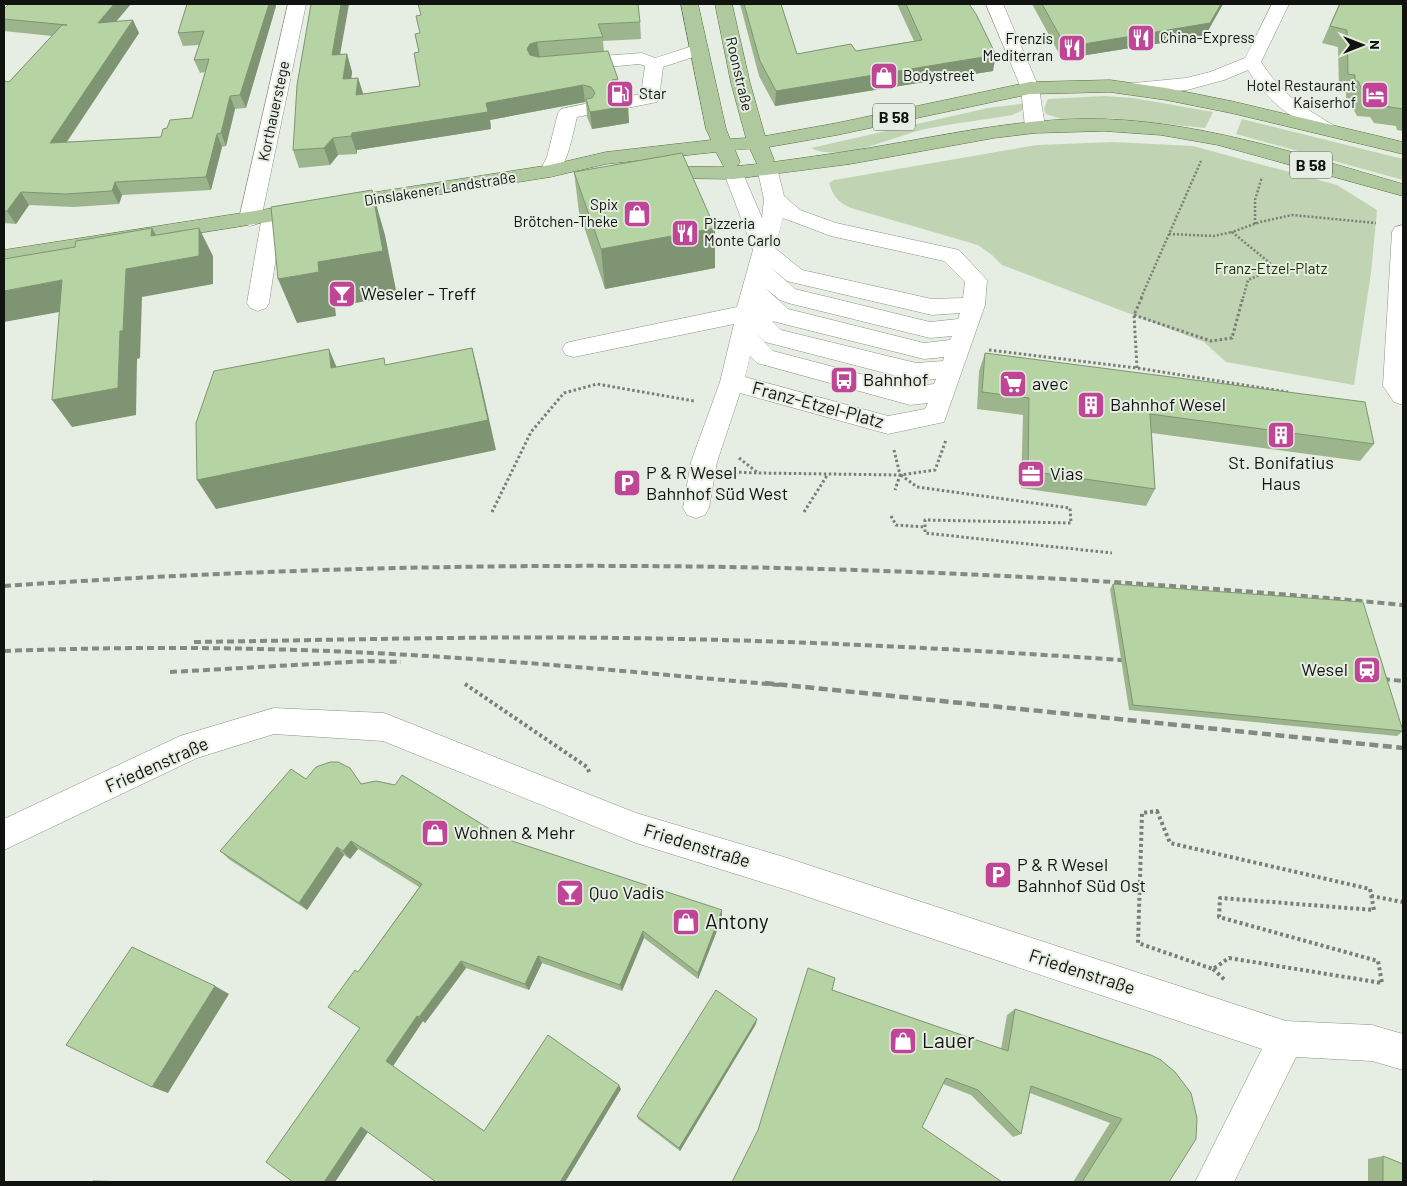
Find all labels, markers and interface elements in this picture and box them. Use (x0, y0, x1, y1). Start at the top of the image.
north arrow (1337, 20, 1387, 70)
restaurant icon: China-Express (1126, 23, 1156, 53)
place label: China-Express (1160, 28, 1255, 46)
place label: Frenzis Mediterran (982, 29, 1053, 64)
restaurant icon: Frenzis Mediterran (1057, 33, 1087, 63)
street label: Roonstraße (723, 35, 757, 113)
text: N (1367, 40, 1384, 50)
street label: Korthauerstege (254, 59, 292, 163)
shop icon: Bodystreet (869, 61, 899, 91)
place label: Bodystreet (903, 66, 975, 84)
place label: Hotel Restaurant Kaiserhof (1246, 76, 1356, 111)
fuel station icon: Star (605, 79, 635, 109)
hotel icon: Hotel Restaurant Kaiserhof (1360, 80, 1390, 110)
place label: Star (639, 84, 667, 102)
road number: B 58 (873, 104, 915, 130)
road number: B 58 (1290, 152, 1332, 178)
street label: Dinslakener Landstraße (363, 167, 517, 209)
place label: Spix Brötchen-Theke (513, 195, 618, 230)
shop icon: Spix Brötchen-Theke (622, 199, 652, 229)
place label: Pizzeria Monte Carlo (704, 214, 781, 249)
restaurant icon: Pizzeria Monte Carlo (670, 218, 700, 248)
park label: Franz-Etzel-Platz (1215, 259, 1328, 277)
bar icon: Weseler - Treff (327, 279, 357, 309)
place label: Weseler - Treff (361, 282, 476, 304)
bus stop icon: Bahnhof (829, 365, 859, 395)
place label: Bahnhof (863, 368, 928, 390)
supermarket icon: avec (998, 369, 1028, 399)
place label: avec (1032, 372, 1068, 394)
street label: Franz-Etzel-Platz (750, 376, 886, 432)
building icon: Bahnhof Wesel (1076, 390, 1106, 420)
place label: Bahnhof Wesel (1110, 393, 1226, 415)
building icon: St. Bonifatius Haus (1266, 420, 1296, 450)
place label: St. Bonifatius Haus (1228, 451, 1334, 494)
office icon: Vias (1016, 459, 1046, 489)
place label: P & R Wesel Bahnhof Süd West (646, 461, 788, 504)
place label: Vias (1050, 462, 1083, 484)
parking icon: P & R Wesel Bahnhof Süd West (612, 468, 642, 498)
station icon: Wesel (1352, 655, 1382, 685)
place label: Wesel (1301, 658, 1348, 680)
street label: Friedenstraße (102, 732, 211, 797)
shop icon: Wohnen & Mehr (420, 818, 450, 848)
street label: Friedenstraße (641, 818, 753, 872)
place label: Wohnen & Mehr (454, 821, 576, 843)
place label: P & R Wesel Bahnhof Süd Ost (1017, 853, 1146, 896)
parking icon: P & R Wesel Bahnhof Süd Ost (983, 860, 1013, 890)
bar icon: Quo Vadis (555, 878, 585, 908)
place label: Quo Vadis (589, 881, 664, 903)
shop icon: Antony (671, 907, 701, 937)
place label: Antony (705, 908, 769, 933)
street label: Friedenstraße (1026, 944, 1138, 999)
shop icon: Lauer (888, 1026, 918, 1056)
place label: Lauer (922, 1027, 975, 1052)

